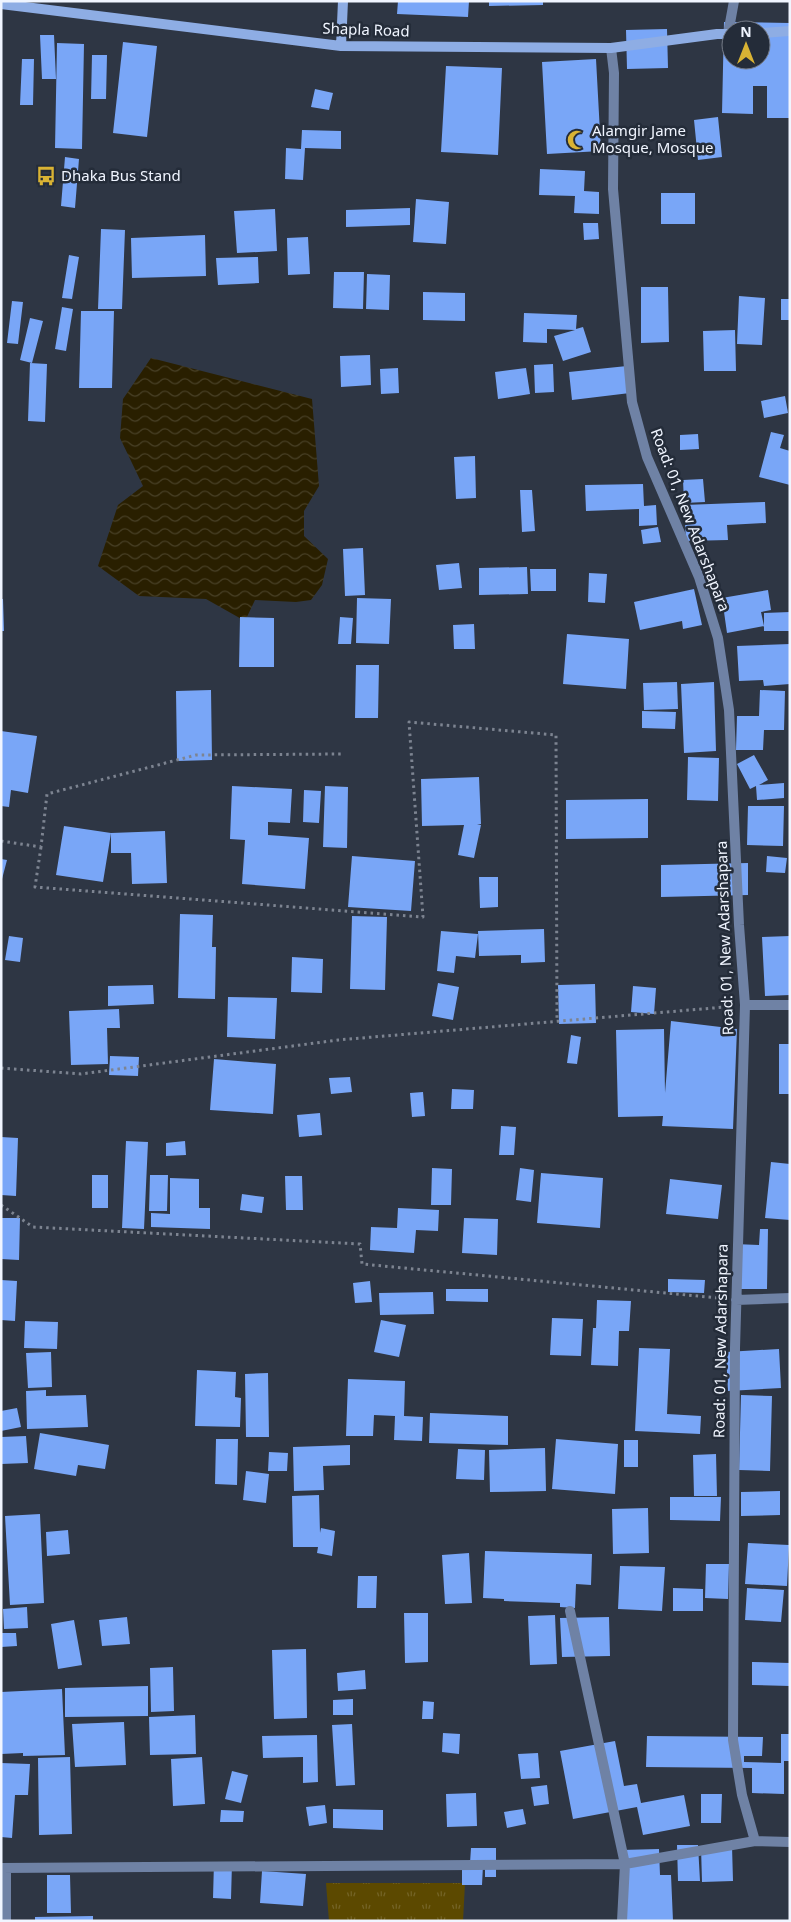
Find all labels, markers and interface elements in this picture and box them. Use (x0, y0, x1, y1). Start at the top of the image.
street label: Shapla Road (322, 17, 410, 41)
north arrow (721, 20, 771, 70)
text: N (740, 22, 752, 41)
place label: Alamgir Jame Mosque, Mosque (592, 120, 714, 157)
mosque icon: Alamgir Jame Mosque, Mosque (566, 129, 588, 151)
bus stop icon: Dhaka Bus Stand (35, 165, 57, 187)
place label: Dhaka Bus Stand (61, 165, 181, 185)
street label: Road: 01, New Adarshapara (647, 425, 735, 614)
street label: Road: 01, New Adarshapara (711, 840, 737, 1036)
street label: Road: 01, New Adarshapara (708, 1244, 732, 1438)

